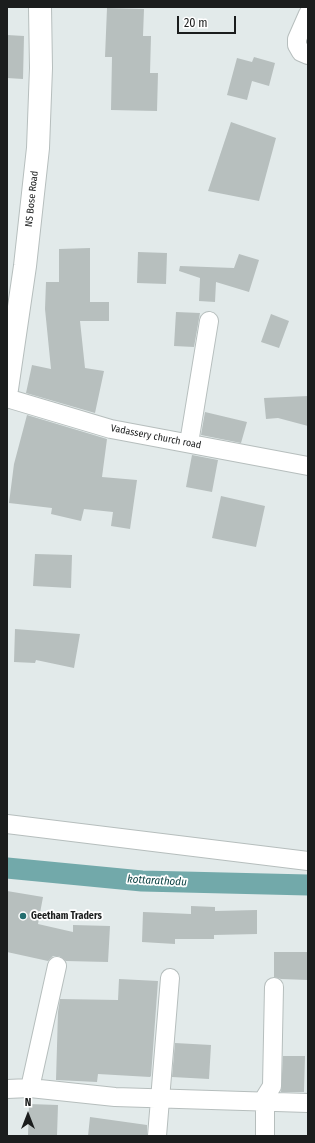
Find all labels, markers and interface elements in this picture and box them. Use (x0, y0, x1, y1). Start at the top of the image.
scale bar (179, 8, 238, 34)
text: 20 m (184, 16, 208, 30)
street label: NS Bose Road (23, 170, 41, 228)
street label: Vadassery church road (110, 422, 202, 452)
water label: kottarathodu (127, 873, 187, 889)
place label: Geetham Traders (31, 910, 102, 922)
marker: Geetham Traders (18, 911, 28, 921)
north arrow (8, 1095, 48, 1135)
text: N (25, 1096, 31, 1109)

